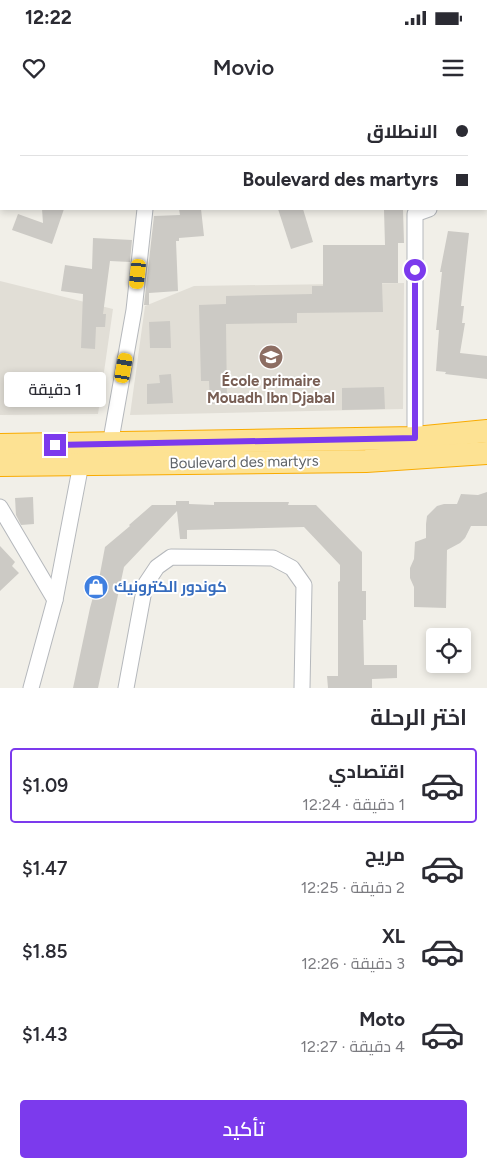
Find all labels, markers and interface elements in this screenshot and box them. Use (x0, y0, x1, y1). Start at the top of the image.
text: 12:22 (25, 6, 72, 29)
icon: heart (20, 54, 48, 82)
text: Movio (213, 54, 274, 81)
icon: menu (439, 54, 467, 82)
text: الانطلاق (367, 120, 438, 143)
text: Boulevard des martyrs (243, 168, 438, 191)
car (128, 258, 147, 290)
route start (404, 259, 426, 281)
school or university icon: École primaire Mouadh Ibn Djabal (258, 344, 284, 370)
car (114, 352, 133, 384)
callout: 1 دقيقة (4, 372, 106, 408)
place label: École primaire Mouadh Ibn Djabal (207, 372, 335, 407)
text: 1 دقيقة (28, 380, 82, 399)
route end (44, 434, 66, 456)
street label: Boulevard des martyrs (169, 452, 319, 472)
shop icon: كوندور الكترونيك (83, 574, 109, 600)
place label: كوندور الكترونيك (114, 578, 227, 596)
map controls (426, 628, 471, 673)
button: locate (426, 628, 471, 673)
text: اختر الرحلة (370, 704, 467, 731)
text: اقتصادي (329, 760, 405, 783)
icon: car (420, 763, 465, 808)
text: $1.09 (22, 774, 68, 797)
text: 1 دقيقة · 12:24 (302, 795, 405, 814)
text: مريح (365, 843, 405, 866)
icon: car (420, 846, 465, 891)
text: $1.47 (22, 857, 67, 880)
text: 2 دقيقة · 12:25 (301, 878, 405, 897)
text: XL (382, 925, 405, 948)
icon: car (420, 929, 465, 974)
text: $1.85 (22, 940, 68, 963)
text: 3 دقيقة · 12:26 (301, 954, 405, 973)
text: Moto (359, 1008, 405, 1031)
icon: car (420, 1012, 465, 1057)
text: $1.43 (22, 1023, 67, 1046)
text: 4 دقيقة · 12:27 (300, 1037, 405, 1056)
button: تأكيد (20, 1100, 467, 1158)

